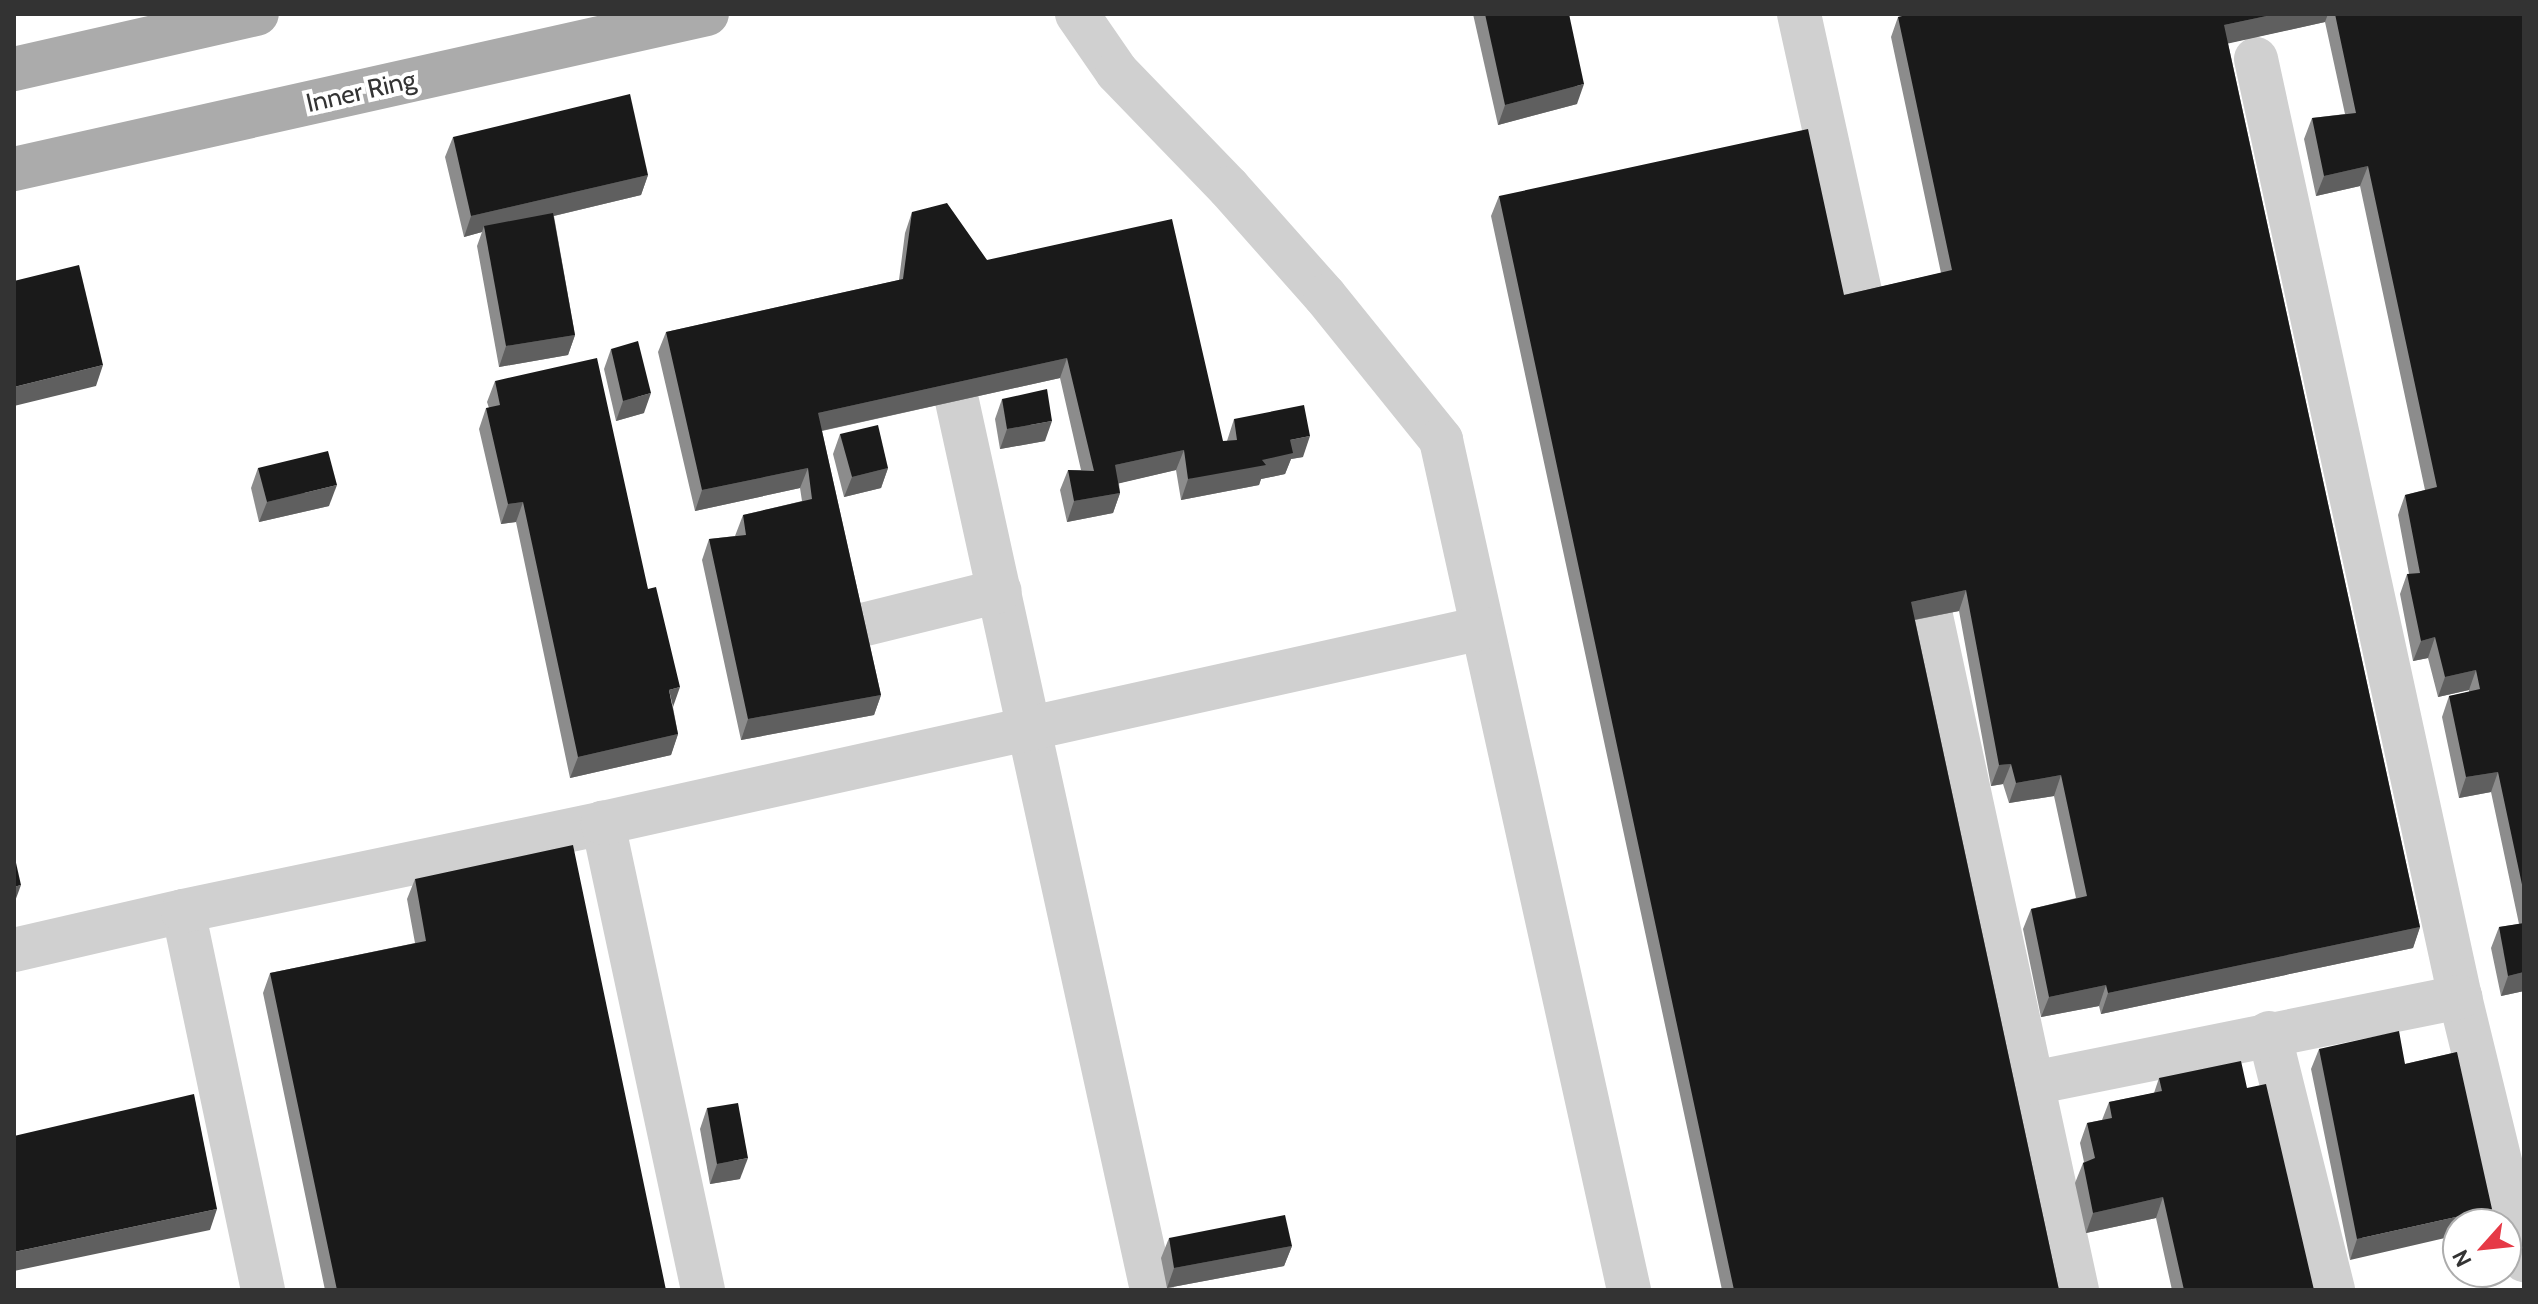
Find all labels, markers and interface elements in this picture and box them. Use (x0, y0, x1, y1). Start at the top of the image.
street label: Inner Ring (303, 64, 419, 120)
north arrow (2442, 1208, 2522, 1288)
text: N (2446, 1245, 2478, 1271)

